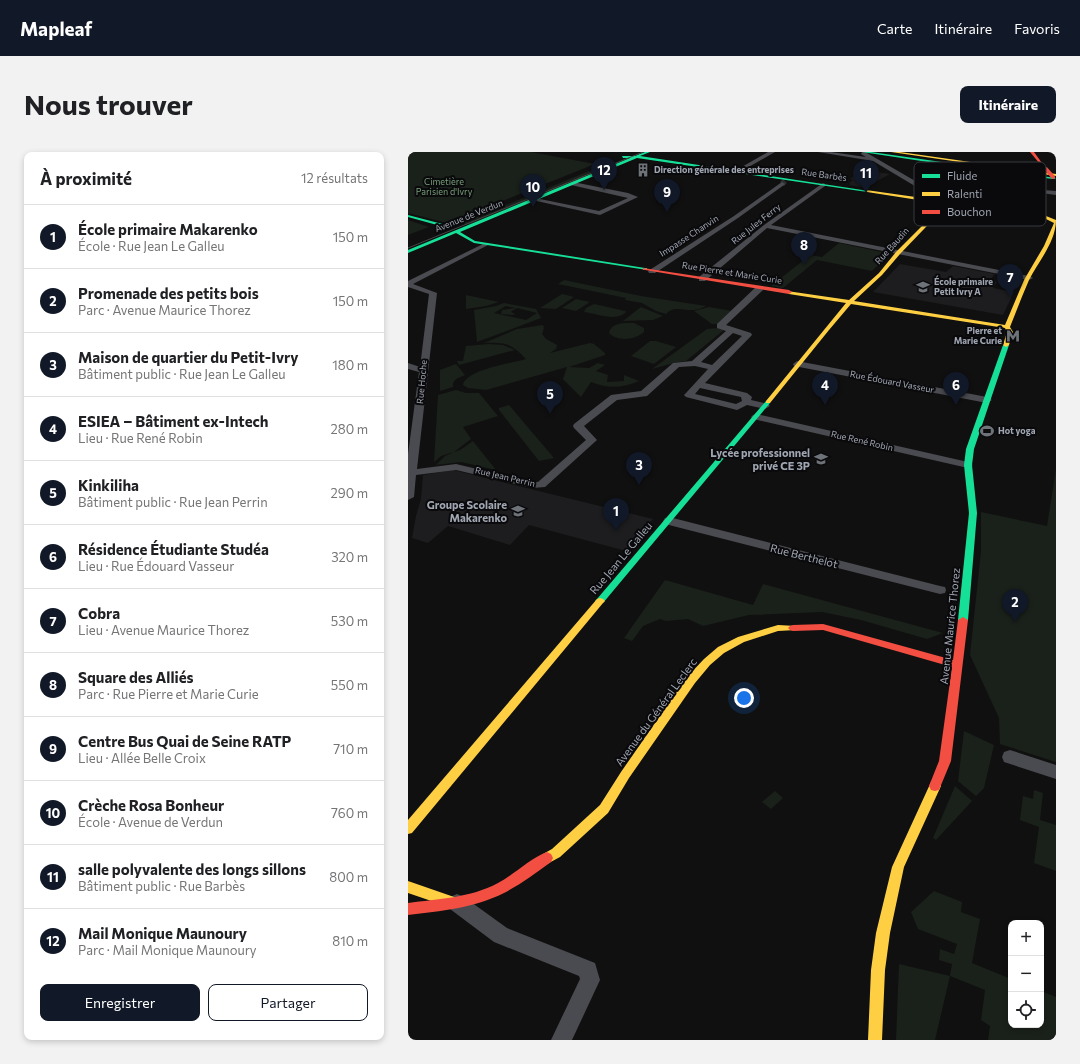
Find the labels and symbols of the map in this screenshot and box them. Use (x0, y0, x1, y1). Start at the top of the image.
pin: 12 (591, 157, 617, 190)
pin: 11 (853, 160, 879, 193)
building icon: Direction générale des entreprises (635, 162, 651, 178)
legend (914, 162, 1046, 226)
place label: Direction générale des entreprises (654, 164, 794, 175)
street label: Rue Barbès (801, 166, 847, 183)
text: Fluide (947, 169, 977, 182)
pin: 10 (520, 174, 546, 207)
park label: Cimetière Parisien d'Ivry (416, 176, 473, 197)
pin: 9 (654, 179, 680, 212)
text: Ralenti (947, 187, 983, 200)
street label: Avenue de Verdun (433, 197, 504, 234)
street label: Rue Jules Ferry (729, 201, 783, 246)
text: Bouchon (947, 205, 991, 218)
street label: Impasse Chanvin (657, 212, 720, 259)
street label: Rue Baudin (872, 225, 911, 266)
pin: 8 (791, 232, 817, 265)
street label: Rue Pierre et Marie Curie (681, 259, 783, 286)
pin: 7 (997, 264, 1023, 297)
place label: École primaire Petit Ivry A (934, 275, 993, 297)
school or university icon: École primaire Petit Ivry A (915, 279, 931, 295)
place label: Pierre et Marie Curie (954, 325, 1002, 346)
metro station icon: Pierre et Marie Curie (1005, 328, 1021, 344)
street label: Rue Hoche (414, 359, 429, 404)
street label: Rue Édouard Vasseur (849, 367, 936, 395)
pin: 4 (812, 372, 838, 405)
pin: 6 (943, 372, 969, 405)
pin: 5 (537, 381, 563, 414)
sports icon: Hot yoga (979, 423, 995, 439)
place label: Hot yoga (998, 425, 1036, 436)
street label: Rue René Robin (830, 428, 894, 453)
place label: Lycée professionnel privé CE 3P (710, 446, 810, 472)
school or university icon: Lycée professionnel privé CE 3P (813, 451, 829, 467)
pin: 3 (626, 452, 652, 485)
street label: Rue Jean Perrin (474, 464, 536, 489)
place label: Groupe Scolaire Makarenko (427, 498, 507, 524)
pin: 1 (603, 498, 629, 531)
school or university icon: Groupe Scolaire Makarenko (510, 503, 526, 519)
street label: Rue Jean Le Galleu (587, 519, 655, 597)
street label: Rue Berthelot (769, 541, 840, 570)
street label: Avenue Maurice Thorez (937, 567, 962, 685)
pin: 2 (1002, 589, 1028, 622)
street label: Avenue du Général Leclerc (612, 655, 699, 768)
your location (734, 688, 754, 708)

